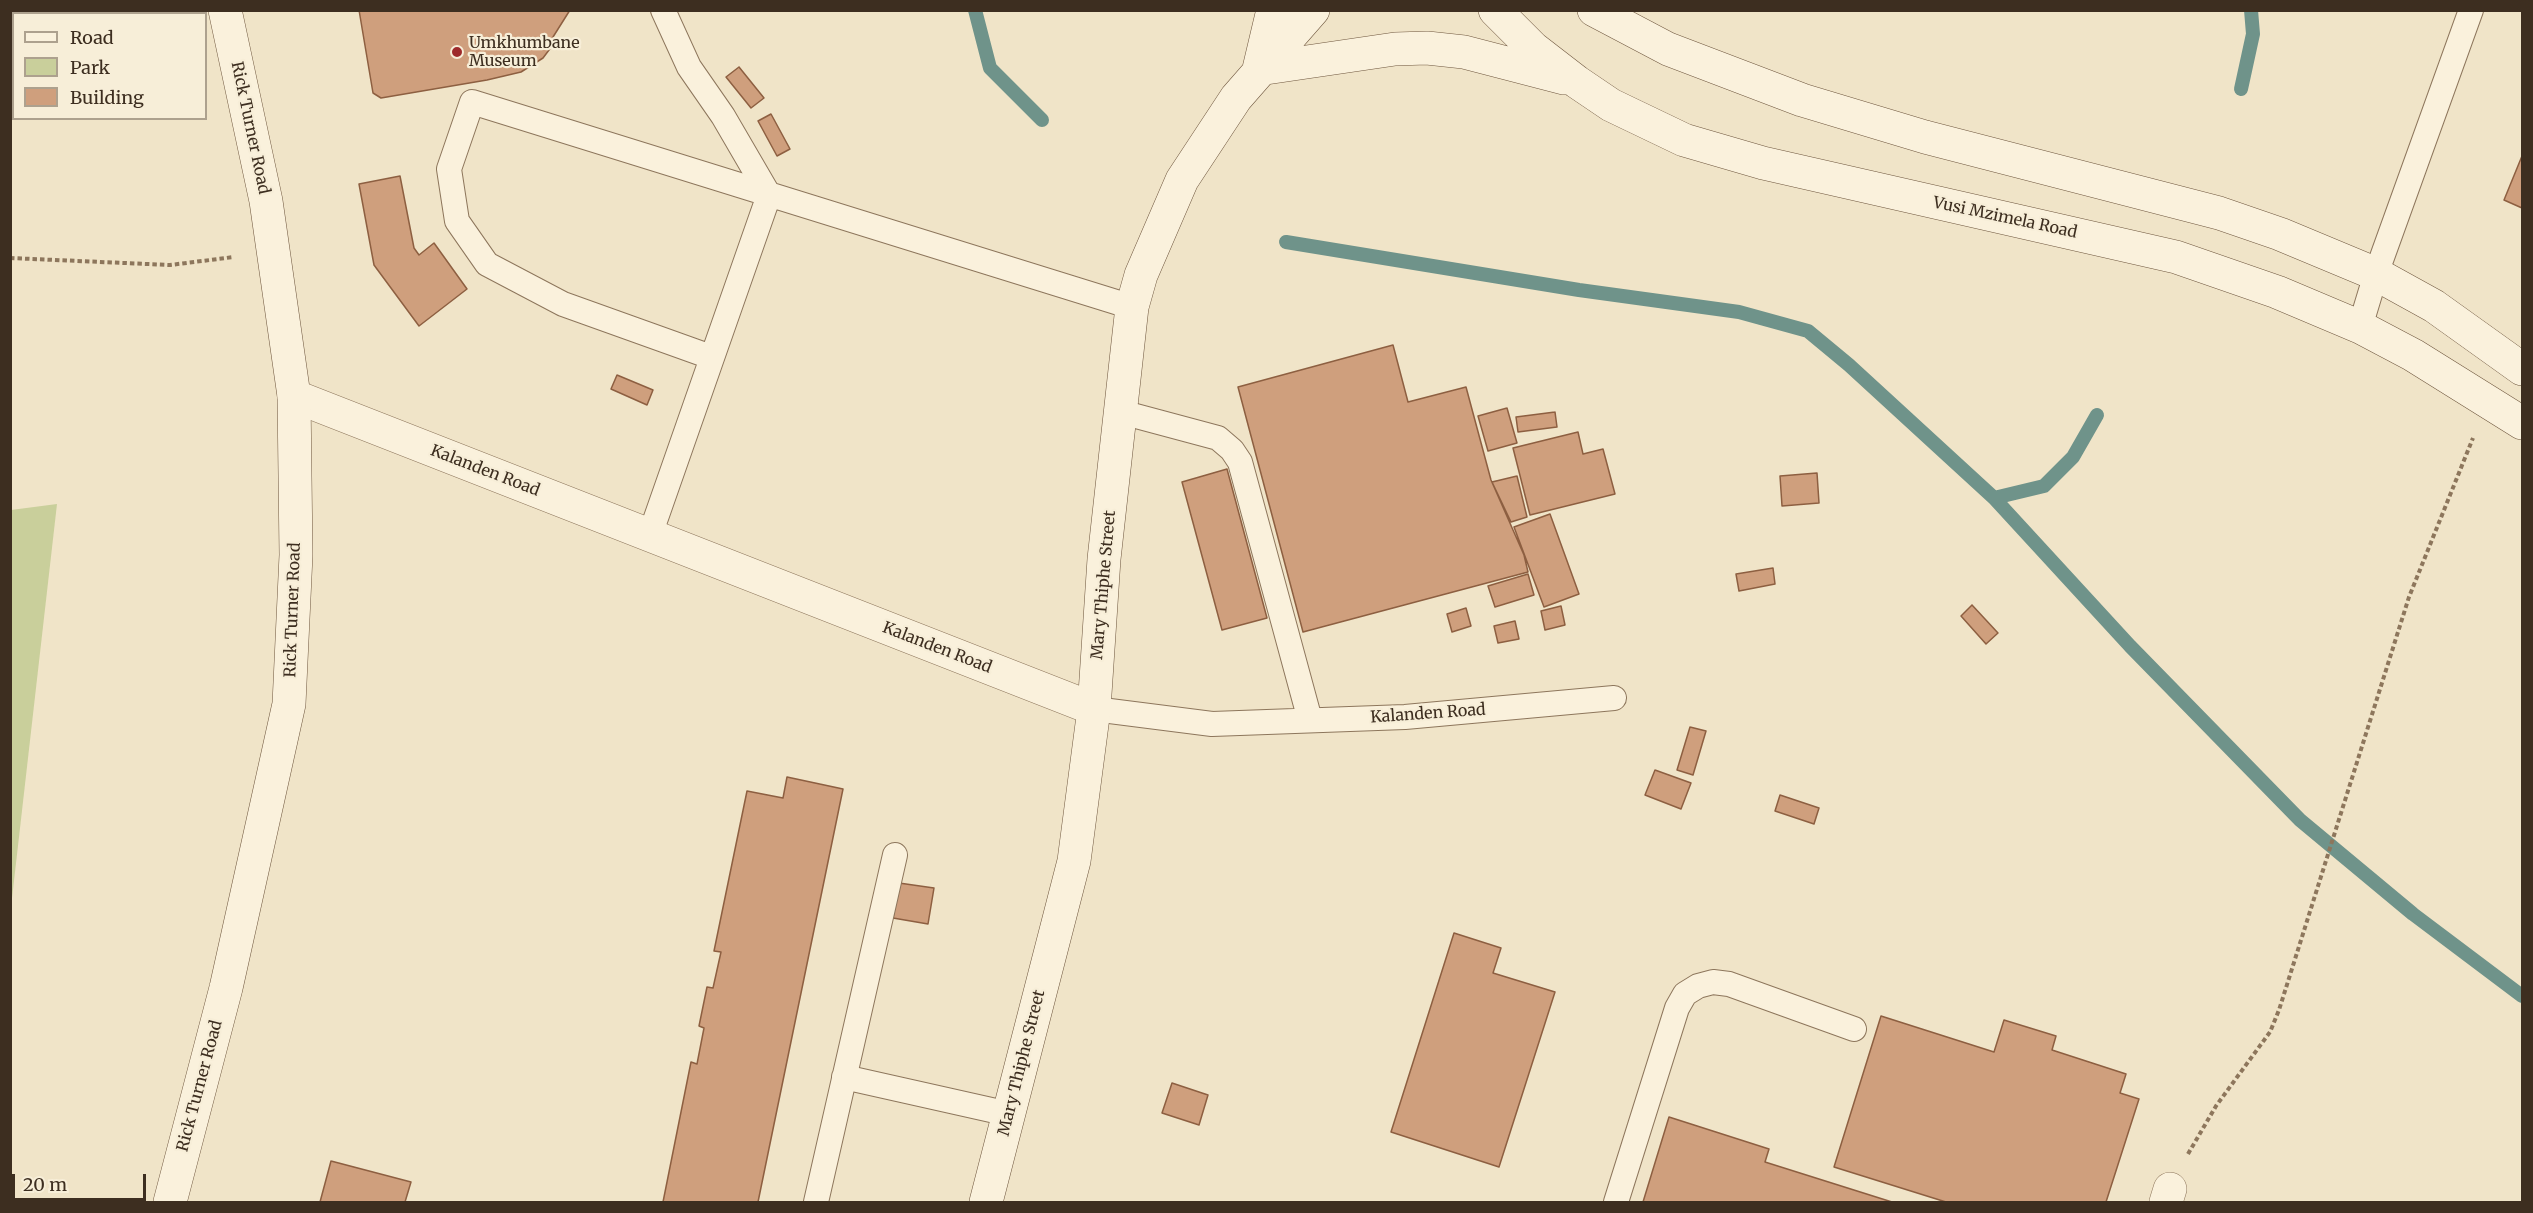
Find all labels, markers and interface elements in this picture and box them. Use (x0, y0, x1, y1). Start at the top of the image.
legend (12, 12, 207, 120)
text: Road (70, 26, 114, 49)
place label: Umkhumbane Museum (469, 33, 580, 71)
marker: Umkhumbane Museum (450, 45, 464, 59)
text: Park (70, 56, 110, 79)
street label: Rick Turner Road (227, 60, 273, 196)
text: Building (70, 86, 144, 109)
street label: Vusi Mzimela Road (1931, 193, 2079, 243)
street label: Kalanden Road (428, 441, 542, 501)
street label: Mary Thiphe Street (1088, 510, 1120, 660)
street label: Rick Turner Road (281, 542, 305, 678)
street label: Kalanden Road (880, 618, 994, 678)
street label: Kalanden Road (1370, 700, 1486, 728)
street label: Mary Thiphe Street (995, 988, 1049, 1138)
street label: Rick Turner Road (173, 1018, 227, 1154)
scale bar (15, 1162, 148, 1200)
text: 20 m (23, 1173, 67, 1196)

